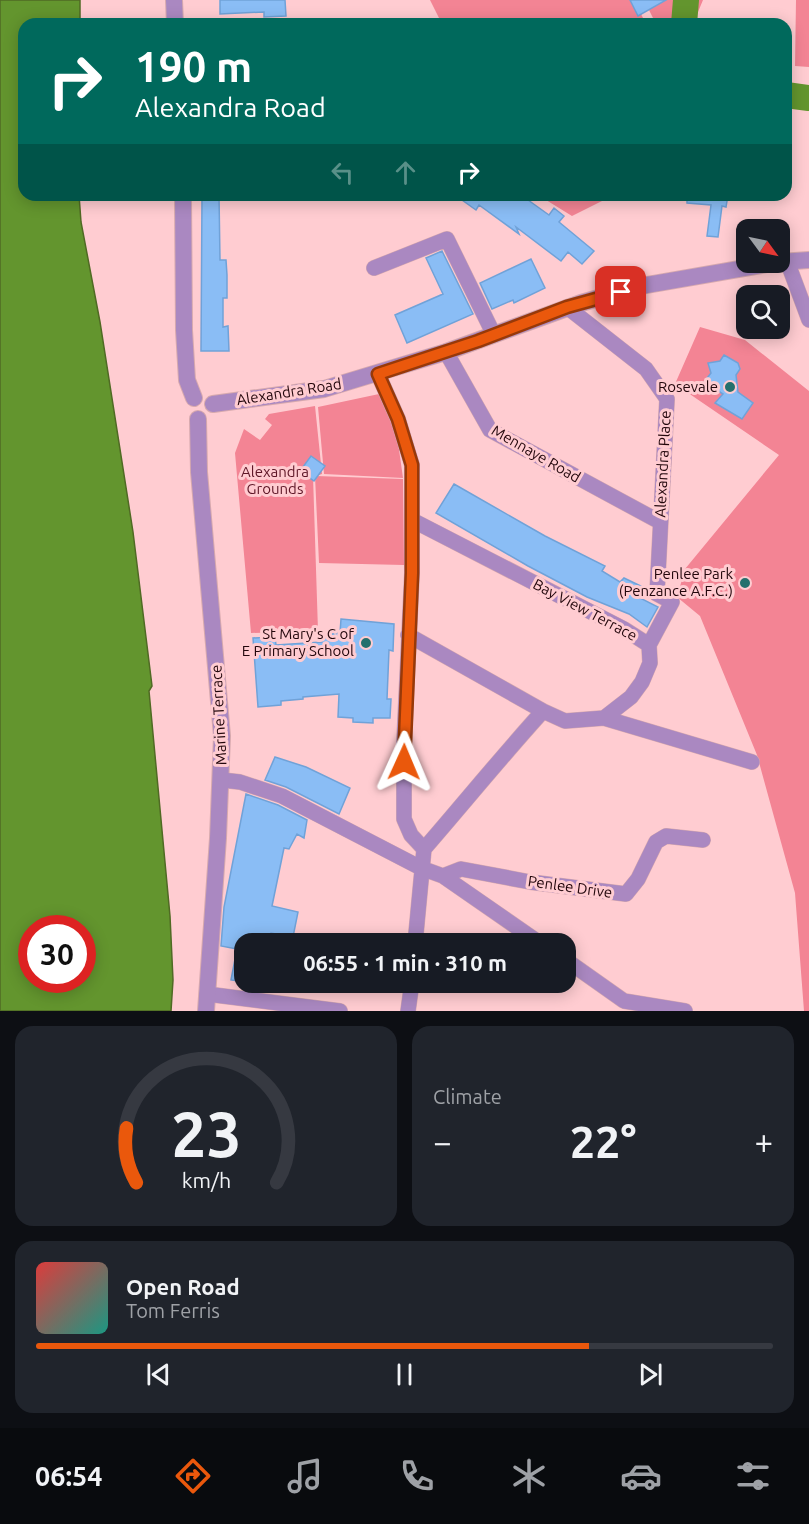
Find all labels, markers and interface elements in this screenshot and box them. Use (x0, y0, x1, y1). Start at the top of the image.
icon: right (36, 42, 114, 120)
text: 190 m (135, 43, 252, 90)
text: Alexandra Road (135, 92, 326, 122)
icon: left (326, 156, 359, 189)
icon: ahead (389, 156, 422, 189)
icon: right (452, 156, 485, 189)
north arrow (736, 219, 790, 273)
map controls (736, 219, 790, 339)
pin (595, 266, 646, 317)
icon: arrive (604, 275, 637, 308)
button: search (736, 285, 790, 339)
street label: Alexandra Road (235, 375, 343, 408)
place label: Rosevale (658, 378, 718, 395)
marker: Rosevale (723, 380, 737, 394)
street label: Alexandra Place (651, 410, 674, 518)
street label: Mennaye Road (489, 421, 584, 486)
park label: Alexandra Grounds (241, 463, 309, 497)
place label: Penlee Park (Penzance A.F.C.) (619, 565, 733, 599)
street label: Bay View Terrace (530, 575, 640, 644)
marker: Penlee Park (Penzance A.F.C.) (738, 576, 752, 590)
place label: St Mary's C of E Primary School (242, 625, 354, 659)
marker: St Mary's C of E Primary School (359, 636, 373, 650)
street label: Marine Terrace (207, 664, 230, 766)
position arrow (372, 730, 436, 794)
street label: Penlee Drive (527, 872, 613, 901)
speed limit sign: 30 (18, 915, 96, 993)
text: 06:55 · 1 min · 310 m (303, 950, 507, 975)
text: Climate (433, 1085, 502, 1108)
text: 23 (171, 1099, 241, 1169)
text: 22° (570, 1116, 636, 1167)
text: − (433, 1123, 452, 1160)
text: + (754, 1123, 773, 1160)
text: km/h (181, 1168, 231, 1192)
text: Open Road (126, 1274, 240, 1299)
text: Tom Ferris (126, 1299, 220, 1322)
icon: previous (142, 1358, 175, 1391)
icon: pause (388, 1358, 421, 1391)
icon: next (634, 1358, 667, 1391)
icon: directions (172, 1455, 214, 1497)
icon: music (284, 1455, 326, 1497)
icon: phone (396, 1455, 438, 1497)
icon: climate (508, 1455, 550, 1497)
icon: car (620, 1455, 662, 1497)
icon: filters (732, 1455, 774, 1497)
text: 06:54 (35, 1461, 103, 1491)

